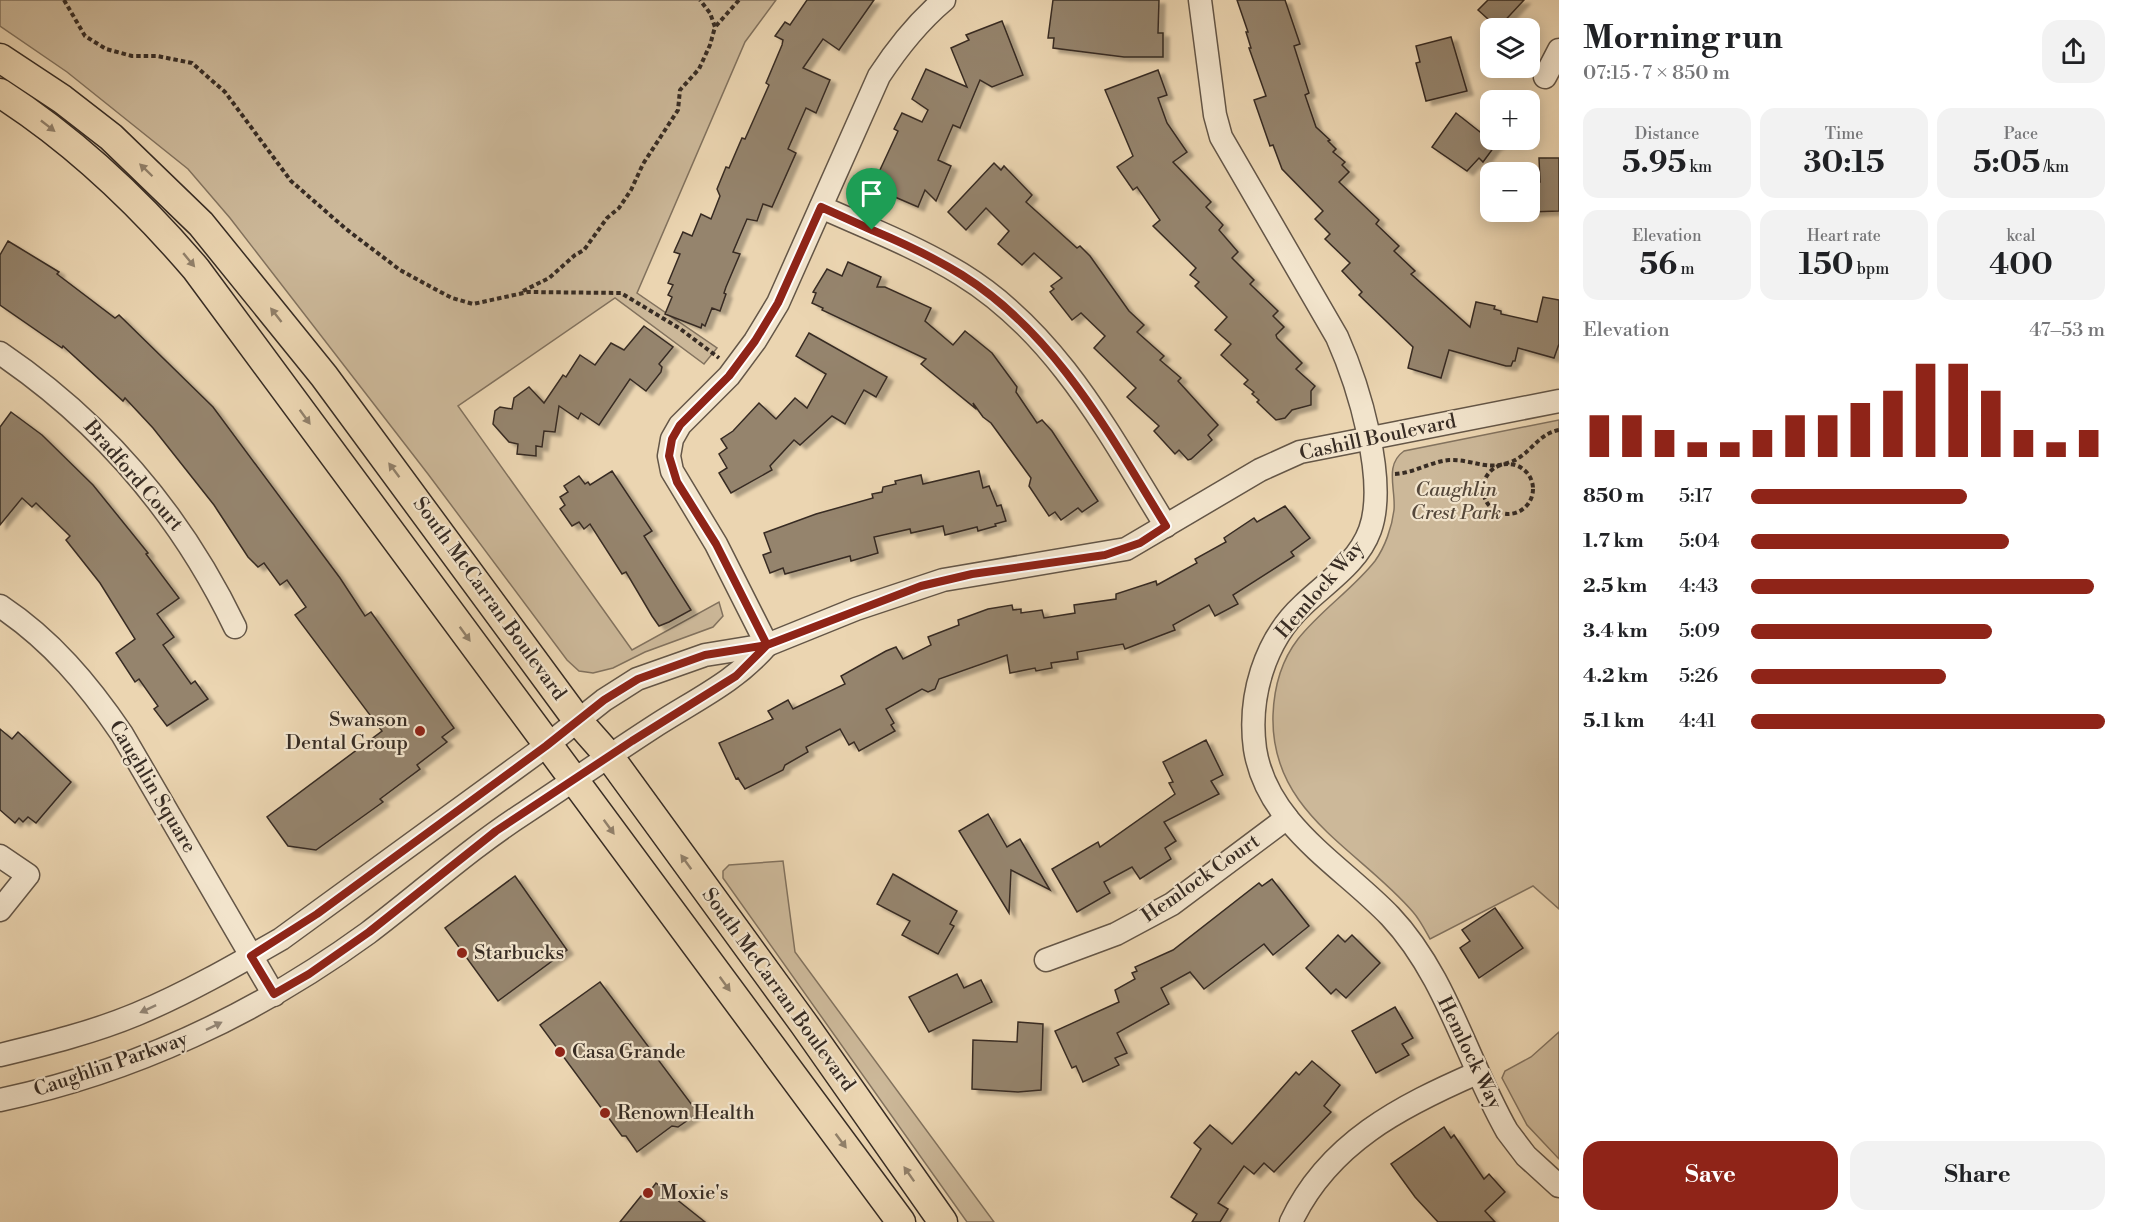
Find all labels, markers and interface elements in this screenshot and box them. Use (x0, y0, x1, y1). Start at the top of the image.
map controls (1480, 18, 1540, 222)
button: layers (1480, 18, 1540, 78)
text: Morning run (1583, 18, 1783, 59)
button: share (2042, 20, 2105, 83)
text: 07:15 · 7 × 850 m (1583, 61, 1730, 86)
button: + (1480, 90, 1540, 150)
one-way arrow (40, 120, 56, 133)
text: Distance (1635, 124, 1699, 144)
text: Time (1825, 124, 1863, 144)
text: Pace (2004, 124, 2038, 144)
text: 5.95 (1622, 144, 1686, 182)
text: 30:15 (1803, 144, 1885, 182)
text: 5:05 (1973, 144, 2040, 182)
text: km (1686, 157, 1712, 177)
text: /km (2040, 157, 2069, 177)
button: − (1480, 162, 1540, 222)
one-way arrow (139, 163, 154, 177)
pin (846, 168, 897, 230)
icon: arrive (855, 177, 888, 210)
text: Elevation (1632, 226, 1702, 246)
text: Heart rate (1807, 226, 1881, 246)
text: kcal (2006, 226, 2036, 246)
text: 56 (1640, 246, 1677, 284)
text: 150 (1799, 246, 1854, 284)
text: 400 (1989, 246, 2053, 284)
one-way arrow (182, 252, 195, 267)
text: m (1677, 259, 1694, 279)
text: bpm (1854, 259, 1889, 279)
one-way arrow (270, 308, 282, 324)
text: Elevation (1583, 318, 1670, 343)
text: 47–53 m (2029, 318, 2105, 343)
one-way arrow (299, 408, 311, 424)
street label: Cashill Boulevard (1297, 409, 1459, 467)
street label: Bradford Court (77, 415, 188, 537)
one-way arrow (389, 463, 401, 478)
park label: Caughlin Crest Park (1411, 478, 1501, 526)
text: 850 m (1583, 484, 1644, 509)
text: 5:17 (1679, 484, 1712, 509)
street label: South McCarran Boulevard (407, 492, 572, 706)
text: 1.7 km (1583, 529, 1644, 554)
text: 5:04 (1679, 529, 1720, 554)
street label: Hemlock Way (1271, 536, 1370, 644)
text: 2.5 km (1583, 574, 1647, 599)
text: 4:43 (1679, 574, 1718, 599)
text: 3.4 km (1583, 619, 1648, 644)
text: 5:09 (1679, 619, 1720, 644)
one-way arrow (459, 626, 471, 642)
text: 4.2 km (1583, 664, 1648, 689)
text: 5:26 (1679, 664, 1718, 689)
place label: Swanson Dental Group (286, 708, 408, 756)
text: 5.1 km (1583, 709, 1644, 734)
text: 4:41 (1679, 709, 1716, 734)
street label: Caughlin Square (103, 716, 201, 858)
marker: Swanson Dental Group (413, 724, 427, 738)
one-way arrow (603, 819, 615, 834)
street label: Hemlock Court (1137, 829, 1265, 929)
one-way arrow (680, 854, 692, 870)
street label: South McCarran Boulevard (696, 883, 861, 1097)
place label: Starbucks (474, 941, 564, 966)
marker: Starbucks (455, 946, 469, 960)
one-way arrow (719, 976, 731, 992)
street label: Hemlock Way (1431, 993, 1507, 1114)
one-way arrow (139, 1004, 156, 1013)
one-way arrow (205, 1022, 222, 1031)
street label: Caughlin Parkway (31, 1027, 192, 1103)
place label: Casa Grande (572, 1040, 686, 1065)
marker: Casa Grande (553, 1045, 567, 1059)
place label: Renown Health (617, 1101, 755, 1126)
marker: Renown Health (598, 1106, 612, 1120)
one-way arrow (834, 1133, 847, 1149)
button: Save (1583, 1141, 1838, 1210)
button: Share (1850, 1141, 2105, 1210)
one-way arrow (903, 1167, 915, 1183)
place label: Moxie's (660, 1181, 729, 1206)
marker: Moxie's (641, 1186, 655, 1200)

